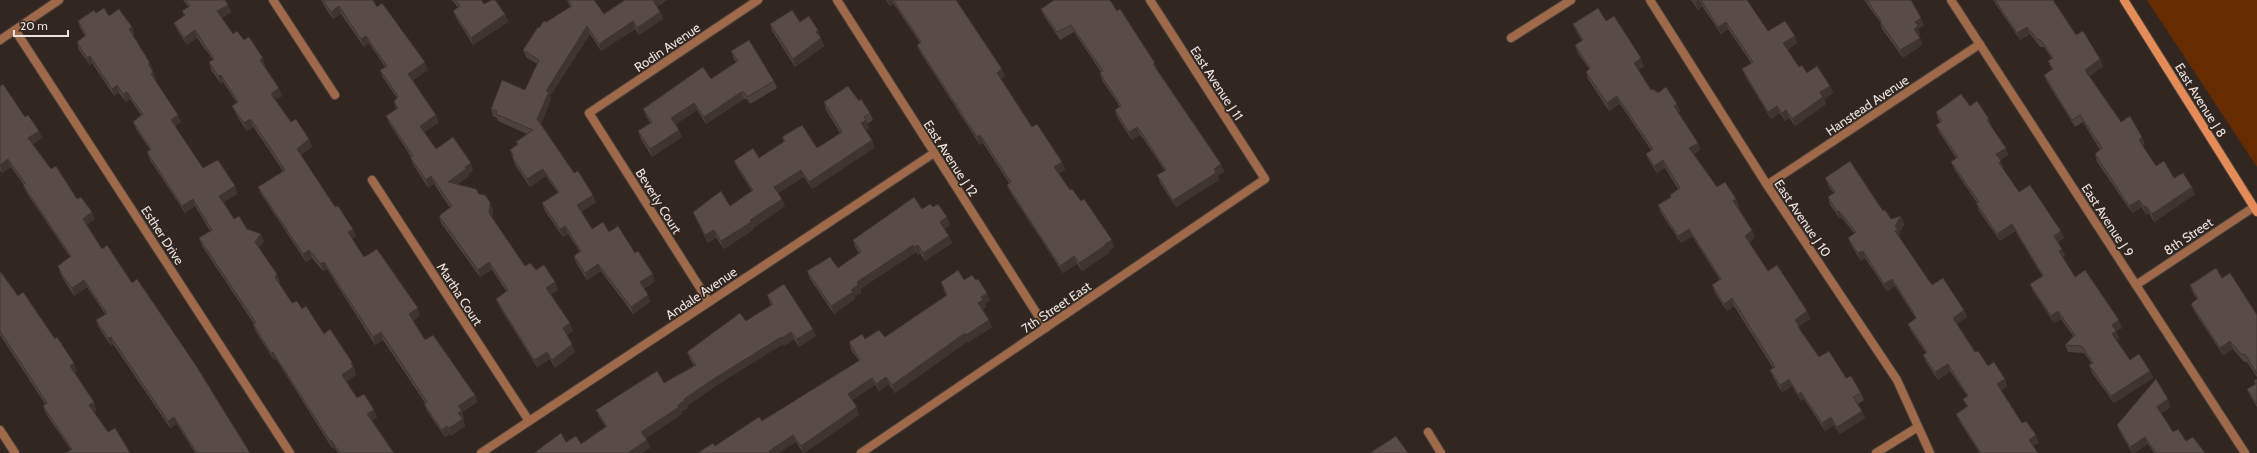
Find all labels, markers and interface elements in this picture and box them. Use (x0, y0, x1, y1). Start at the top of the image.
scale bar (14, 12, 68, 38)
text: 20 m (20, 18, 48, 33)
street label: Rodin Avenue (631, 19, 703, 75)
street label: East Avenue J 11 (1187, 43, 1247, 123)
street label: East Avenue J 8 (2172, 60, 2230, 140)
street label: Hanstead Avenue (1823, 71, 1912, 139)
street label: East Avenue J 12 (920, 117, 982, 199)
street label: Beverly Court (633, 165, 686, 237)
street label: East Avenue J 10 (1771, 176, 1835, 260)
street label: East Avenue J 9 (2078, 180, 2138, 260)
street label: Esther Drive (138, 203, 188, 268)
street label: 8th Street (2160, 213, 2216, 258)
street label: Martha Court (434, 260, 487, 329)
street label: Andale Avenue (662, 263, 740, 323)
street label: 7th Street East (1018, 278, 1094, 336)

